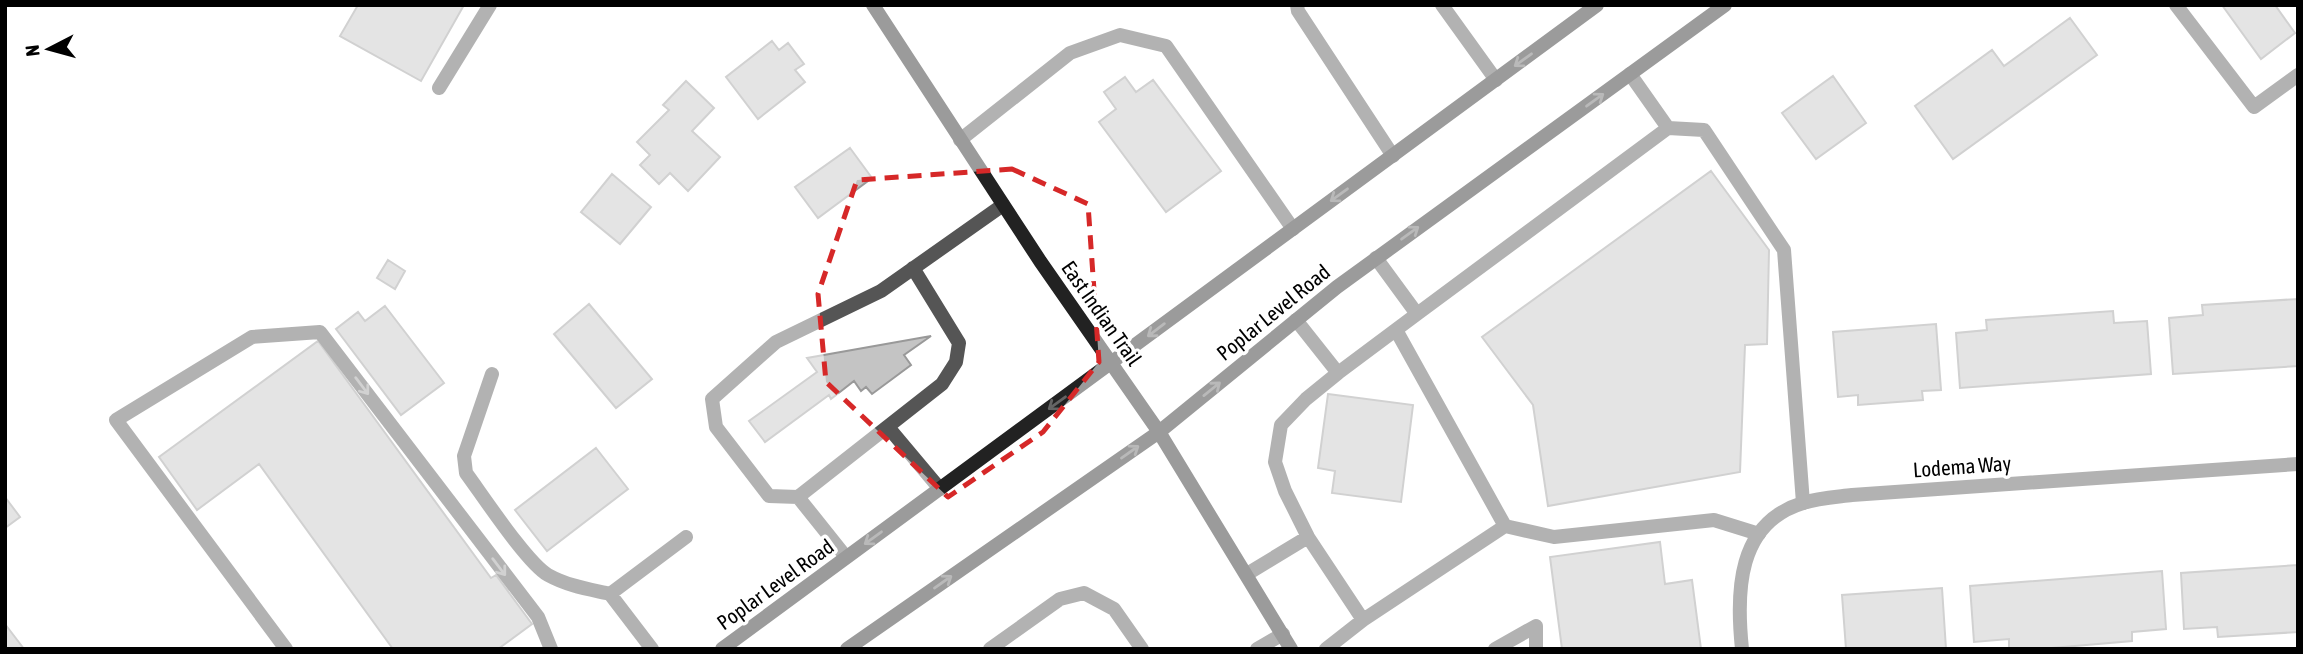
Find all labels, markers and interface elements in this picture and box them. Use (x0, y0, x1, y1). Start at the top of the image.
north arrow (14, 14, 84, 84)
text: N (21, 44, 44, 58)
one-way arrow (1514, 53, 1533, 68)
one-way arrow (1585, 93, 1604, 107)
one-way arrow (1330, 187, 1349, 202)
one-way arrow (1401, 226, 1420, 241)
street label: East Indian Trail (1057, 256, 1147, 370)
street label: Poplar Level Road (1212, 259, 1334, 365)
one-way arrow (1147, 323, 1166, 337)
one-way arrow (354, 376, 369, 395)
one-way arrow (1203, 381, 1221, 396)
one-way arrow (1048, 396, 1066, 411)
one-way arrow (1120, 445, 1139, 459)
street label: Lodema Way (1912, 451, 2012, 481)
one-way arrow (864, 531, 883, 545)
street label: Poplar Level Road (712, 534, 838, 634)
one-way arrow (492, 557, 507, 576)
one-way arrow (933, 575, 952, 589)

